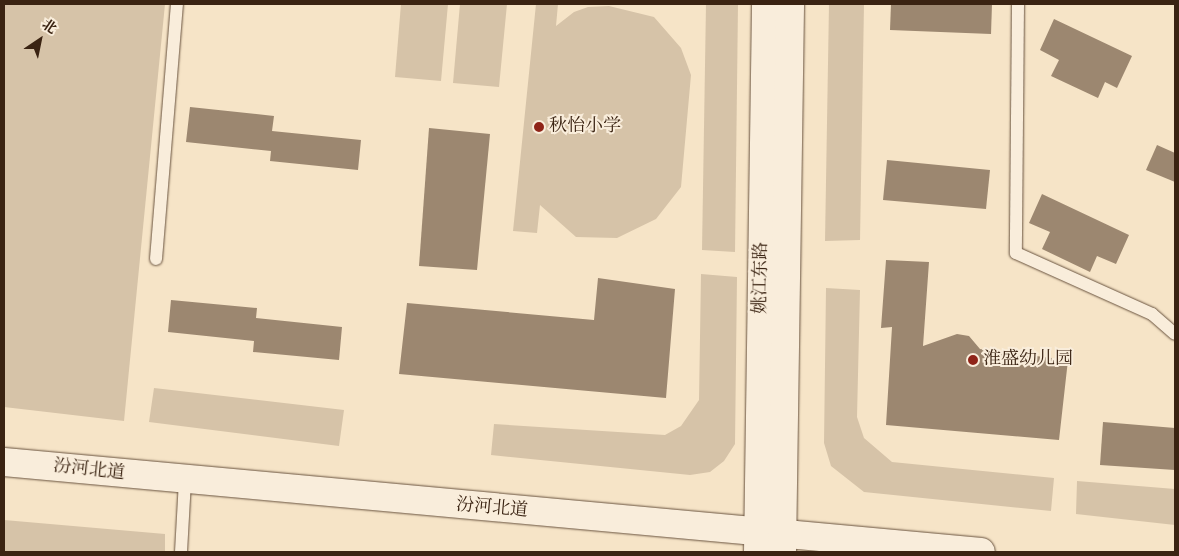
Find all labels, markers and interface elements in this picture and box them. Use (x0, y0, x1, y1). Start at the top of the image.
north arrow (15, 15, 65, 65)
text: 北 (38, 15, 60, 39)
place label: 秋怡小学 (549, 116, 621, 138)
marker: 秋怡小学 (533, 121, 545, 133)
street label: 姚江东路 (751, 242, 773, 314)
place label: 淮盛幼儿园 (983, 349, 1073, 371)
marker: 淮盛幼儿园 (967, 354, 979, 366)
street label: 汾河北道 (52, 456, 126, 486)
street label: 汾河北道 (455, 495, 529, 523)

